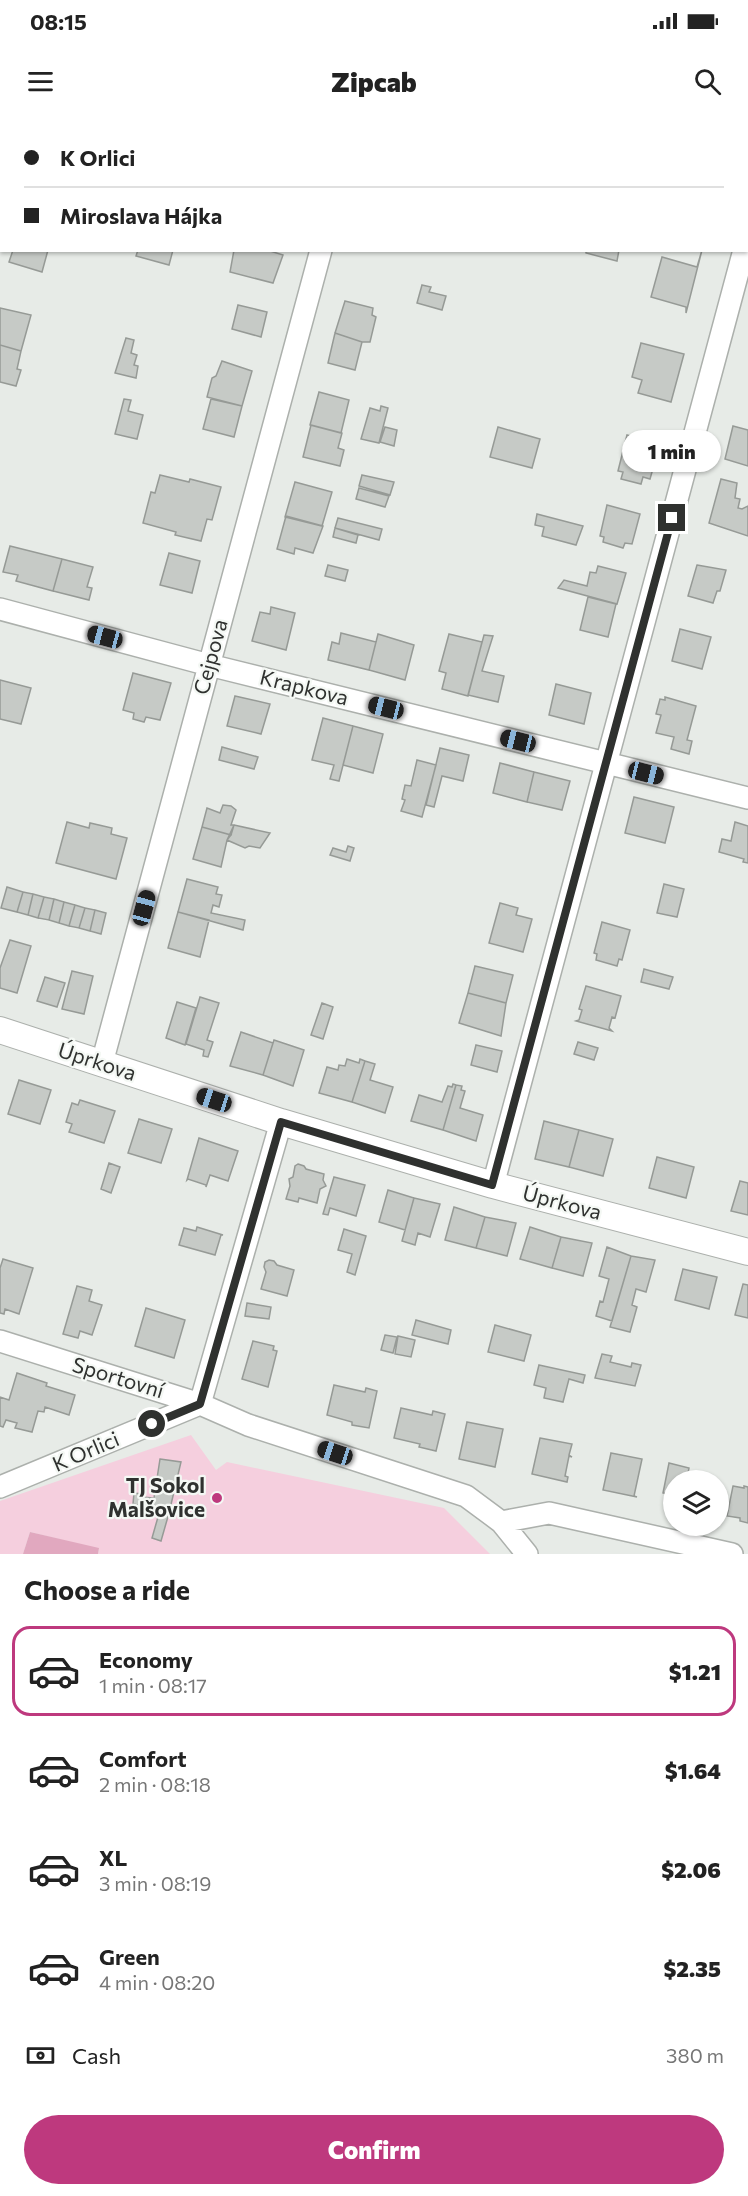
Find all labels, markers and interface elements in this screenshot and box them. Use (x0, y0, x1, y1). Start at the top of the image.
text: 08:15 (30, 8, 87, 35)
icon: menu (24, 65, 57, 98)
text: Zipcab (331, 65, 417, 98)
icon: search (691, 65, 724, 98)
text: K Orlici (60, 144, 135, 171)
text: Miroslava Hájka (60, 202, 222, 229)
callout: 1 min (622, 431, 722, 473)
text: 1 min (647, 439, 696, 463)
route end (658, 504, 685, 531)
street label: Cejpova (188, 616, 232, 697)
car (85, 624, 125, 650)
street label: Krapkova (258, 663, 351, 710)
car (366, 695, 406, 721)
car (498, 728, 538, 754)
car (626, 760, 666, 786)
car (131, 888, 157, 928)
street label: Úprkova (55, 1036, 140, 1085)
car (194, 1086, 234, 1114)
street label: Úprkova (520, 1179, 605, 1224)
street label: Sportovní (70, 1351, 168, 1403)
route start (138, 1410, 165, 1437)
street label: K Orlici (48, 1425, 123, 1476)
car (315, 1439, 355, 1467)
map controls (663, 1470, 729, 1536)
button: layers (663, 1470, 729, 1536)
place label: TJ Sokol Malšovice (108, 1472, 205, 1521)
marker: TJ Sokol Malšovice (210, 1491, 224, 1505)
text: Choose a ride (24, 1573, 190, 1606)
icon: car (27, 1644, 81, 1698)
text: Economy (99, 1646, 193, 1673)
text: $1.21 (669, 1658, 721, 1685)
text: 1 min · 08:17 (99, 1673, 207, 1697)
icon: car (27, 1743, 81, 1797)
text: Comfort (99, 1745, 187, 1772)
text: $1.64 (665, 1757, 721, 1784)
text: 2 min · 08:18 (99, 1772, 211, 1796)
icon: car (27, 1842, 81, 1896)
text: XL (99, 1844, 127, 1871)
text: $2.06 (661, 1856, 721, 1883)
text: 3 min · 08:19 (99, 1871, 211, 1895)
icon: car (27, 1941, 81, 1995)
text: Green (99, 1943, 160, 1970)
text: $2.35 (663, 1955, 721, 1982)
text: 4 min · 08:20 (99, 1970, 215, 1994)
icon: cash (24, 2039, 57, 2072)
text: Cash (72, 2042, 121, 2069)
text: 380 m (666, 2043, 724, 2067)
button: Confirm (24, 2115, 724, 2184)

